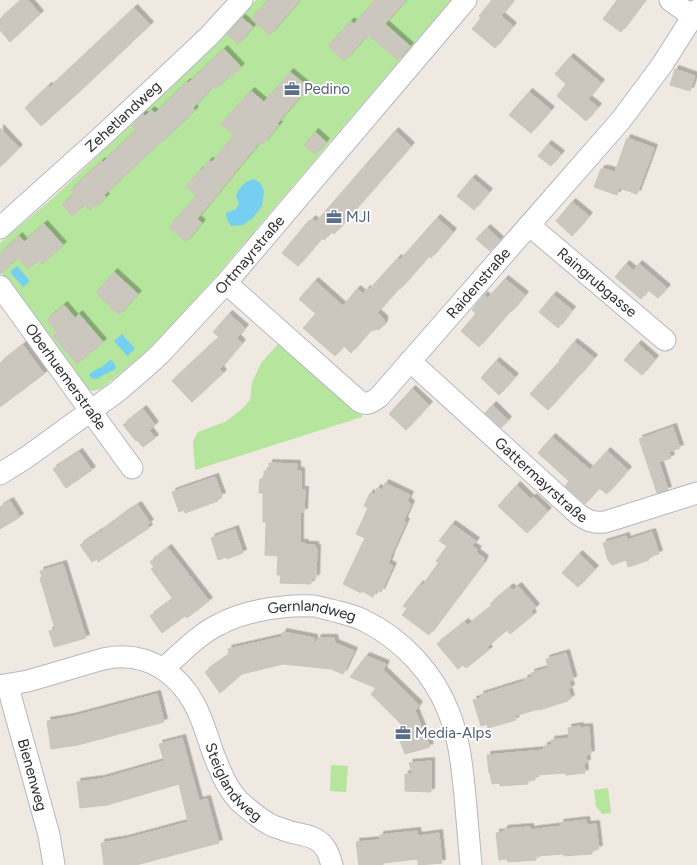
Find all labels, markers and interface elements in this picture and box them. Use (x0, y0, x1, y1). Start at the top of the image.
street label: Zehetlandweg (81, 77, 165, 156)
office icon: Pedino (283, 80, 301, 98)
place label: Pedino (304, 80, 350, 98)
office icon: MJI (325, 208, 343, 226)
place label: MJI (346, 208, 370, 226)
street label: Ortmayrstraße (211, 212, 288, 298)
street label: Raidenstraße (443, 244, 514, 322)
street label: Raingrubgasse (553, 244, 640, 321)
street label: Oberhuemerstraße (21, 320, 110, 433)
street label: Gattermayrstraße (491, 433, 591, 527)
street label: Gernlandweg (266, 597, 358, 625)
office icon: Media-Alps (394, 724, 412, 742)
place label: Media-Alps (415, 724, 491, 742)
street label: Bienenweg (14, 737, 51, 813)
street label: Steiglandweg (201, 741, 265, 825)

